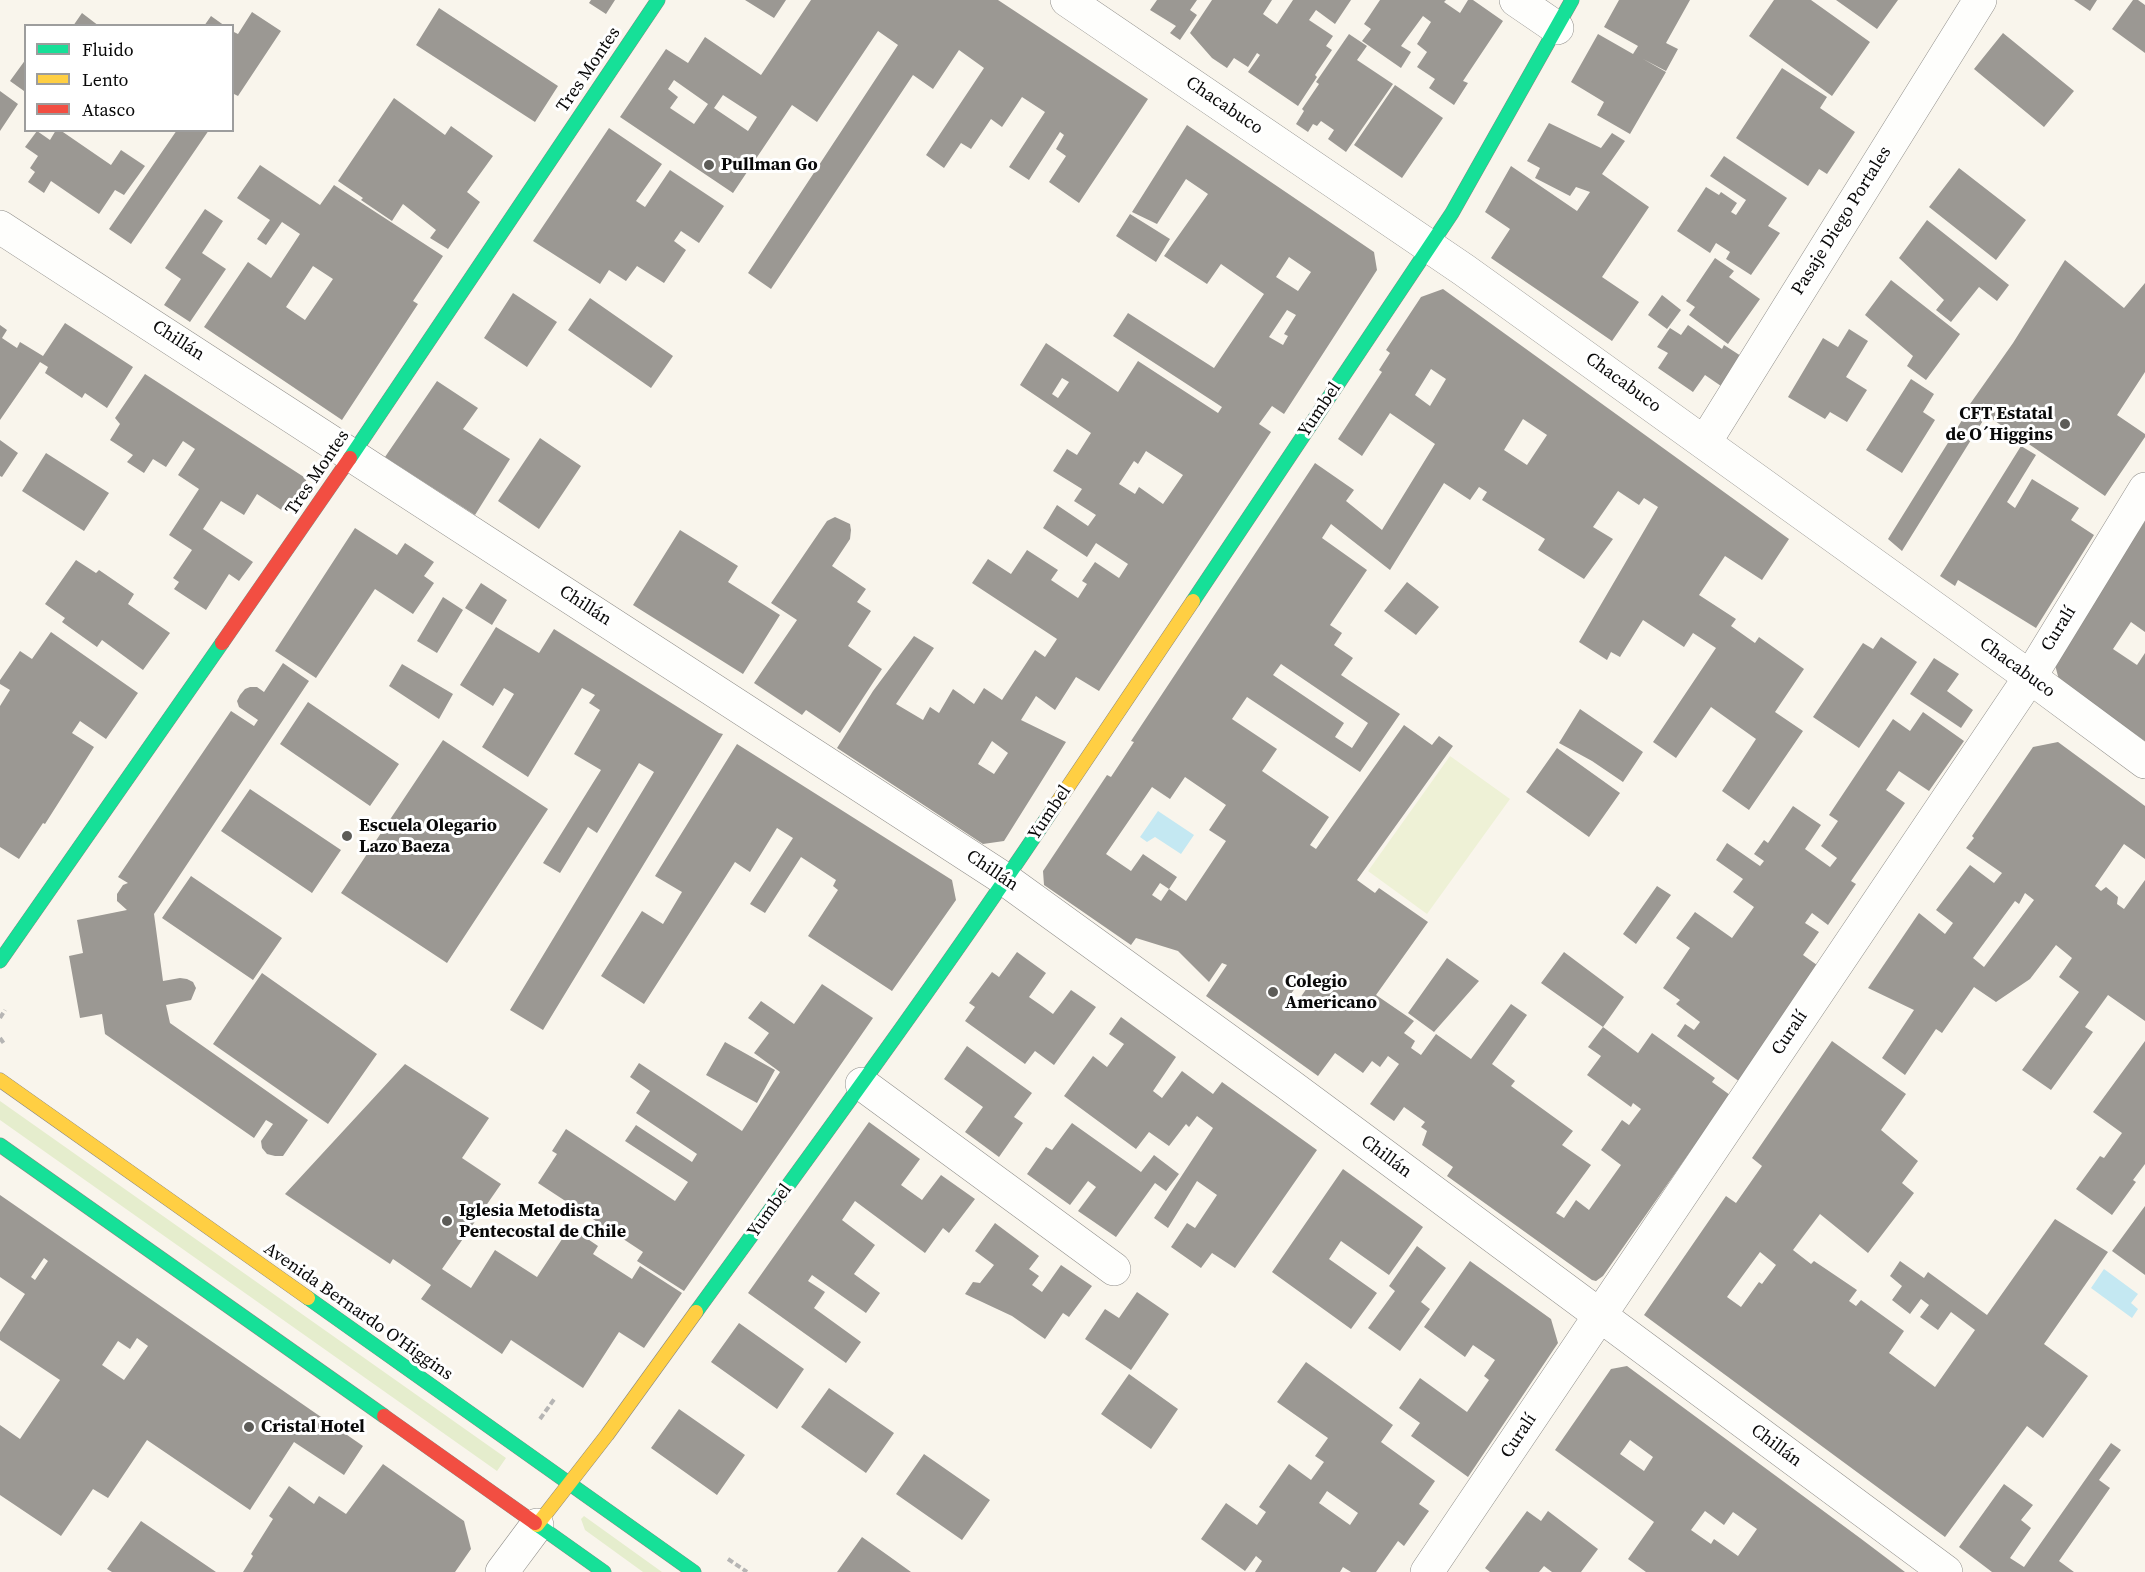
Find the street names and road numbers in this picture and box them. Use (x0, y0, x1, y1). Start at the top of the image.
street label: Tres Montes (553, 23, 625, 117)
street label: Chacabuco (1181, 72, 1267, 140)
street label: Pasaje Diego Portales (1788, 143, 1896, 299)
street label: Chillán (148, 316, 208, 366)
street label: Chacabuco (1581, 348, 1665, 418)
street label: Yumbel (1294, 378, 1346, 442)
street label: Tres Montes (282, 426, 354, 520)
street label: Chillán (555, 581, 615, 631)
street label: Curalí (2037, 603, 2081, 655)
street label: Chacabuco (1975, 633, 2059, 703)
street label: Yumbel (1024, 781, 1076, 845)
street label: Chillán (962, 846, 1022, 896)
street label: Curalí (1767, 1007, 1813, 1059)
street label: Chillán (1356, 1131, 1416, 1183)
street label: Yumbel (743, 1180, 797, 1242)
street label: Avenida Bernardo O'Higgins (259, 1238, 457, 1386)
street label: Curalí (1496, 1410, 1542, 1462)
street label: Chillán (1746, 1420, 1806, 1472)

